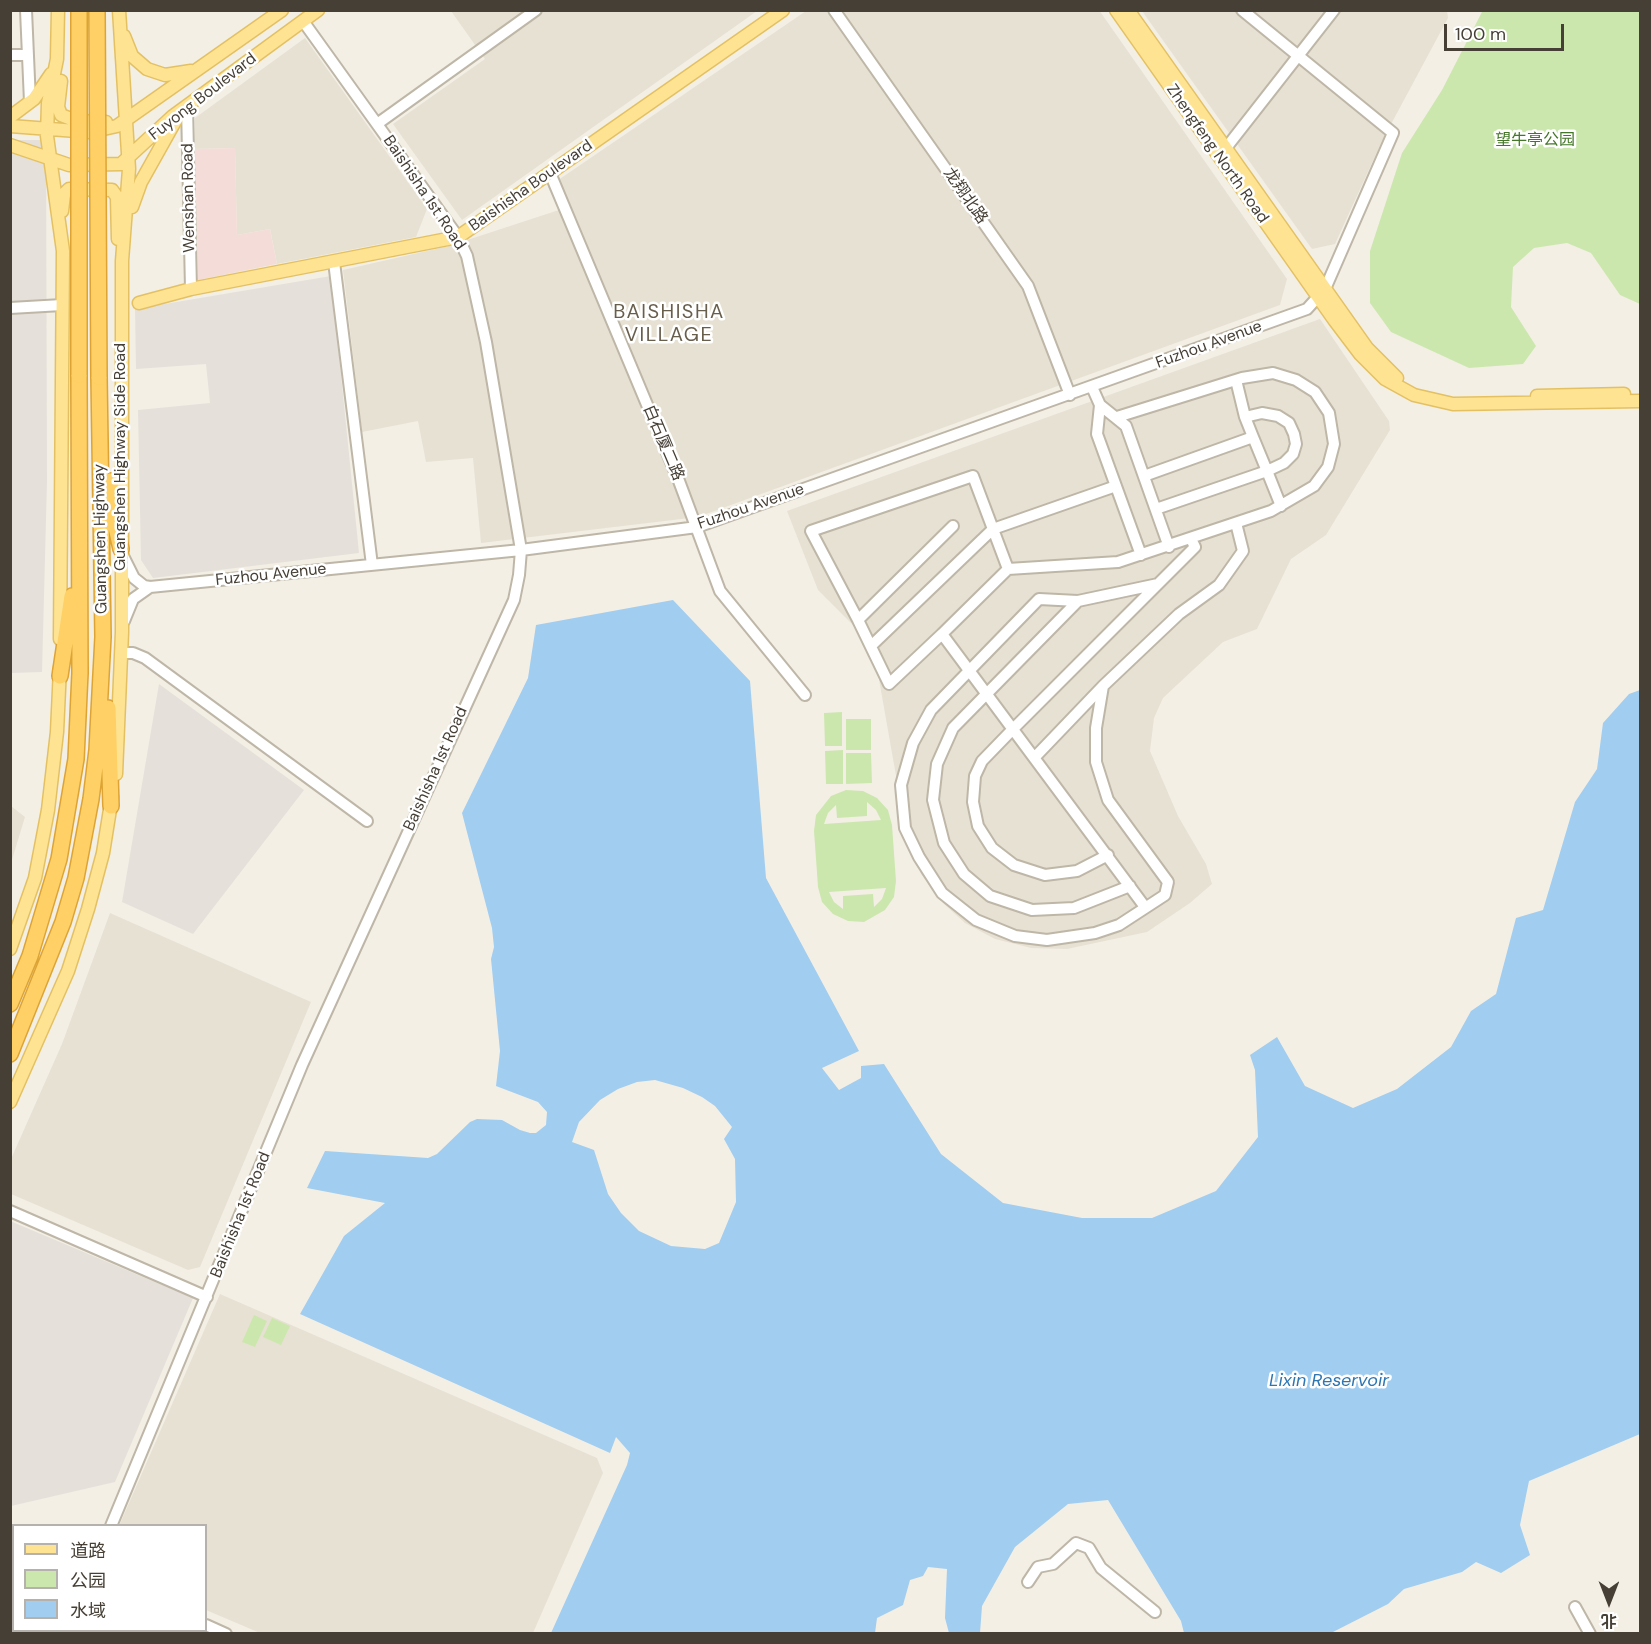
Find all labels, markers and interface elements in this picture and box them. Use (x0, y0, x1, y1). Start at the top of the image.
scale bar (1447, 12, 1567, 50)
text: 100 m (1455, 22, 1506, 46)
street label: Fuyong Boulevard (146, 49, 260, 145)
street label: Zhengfeng North Road (1162, 81, 1272, 227)
park label: 望牛亭公园 (1495, 131, 1575, 151)
street label: Baishisha 1st Road (379, 132, 469, 254)
street label: Baishisha Boulevard (465, 136, 597, 236)
street label: Wenshan Road (178, 143, 200, 253)
street label: 龙翔北路 (939, 164, 991, 228)
district label: BAISHISHA VILLAGE (613, 301, 725, 348)
street label: Fuzhou Avenue (1153, 317, 1265, 373)
street label: Guangshen Highway Side Road (111, 343, 131, 571)
street label: 白石厦二路 (639, 402, 687, 484)
street label: Guangshen Highway (90, 464, 112, 614)
street label: Fuzhou Avenue (695, 480, 807, 534)
street label: Fuzhou Avenue (215, 560, 327, 590)
street label: Baishisha 1st Road (400, 704, 472, 834)
street label: Baishisha 1st Road (207, 1149, 275, 1281)
water label: Lixin Reservoir (1269, 1370, 1389, 1392)
legend (12, 1524, 207, 1632)
text: 道路 (70, 1539, 106, 1563)
text: 公园 (70, 1569, 106, 1593)
north arrow (1579, 1572, 1639, 1632)
text: 水域 (70, 1599, 106, 1623)
text: 北 (1601, 1610, 1617, 1631)

